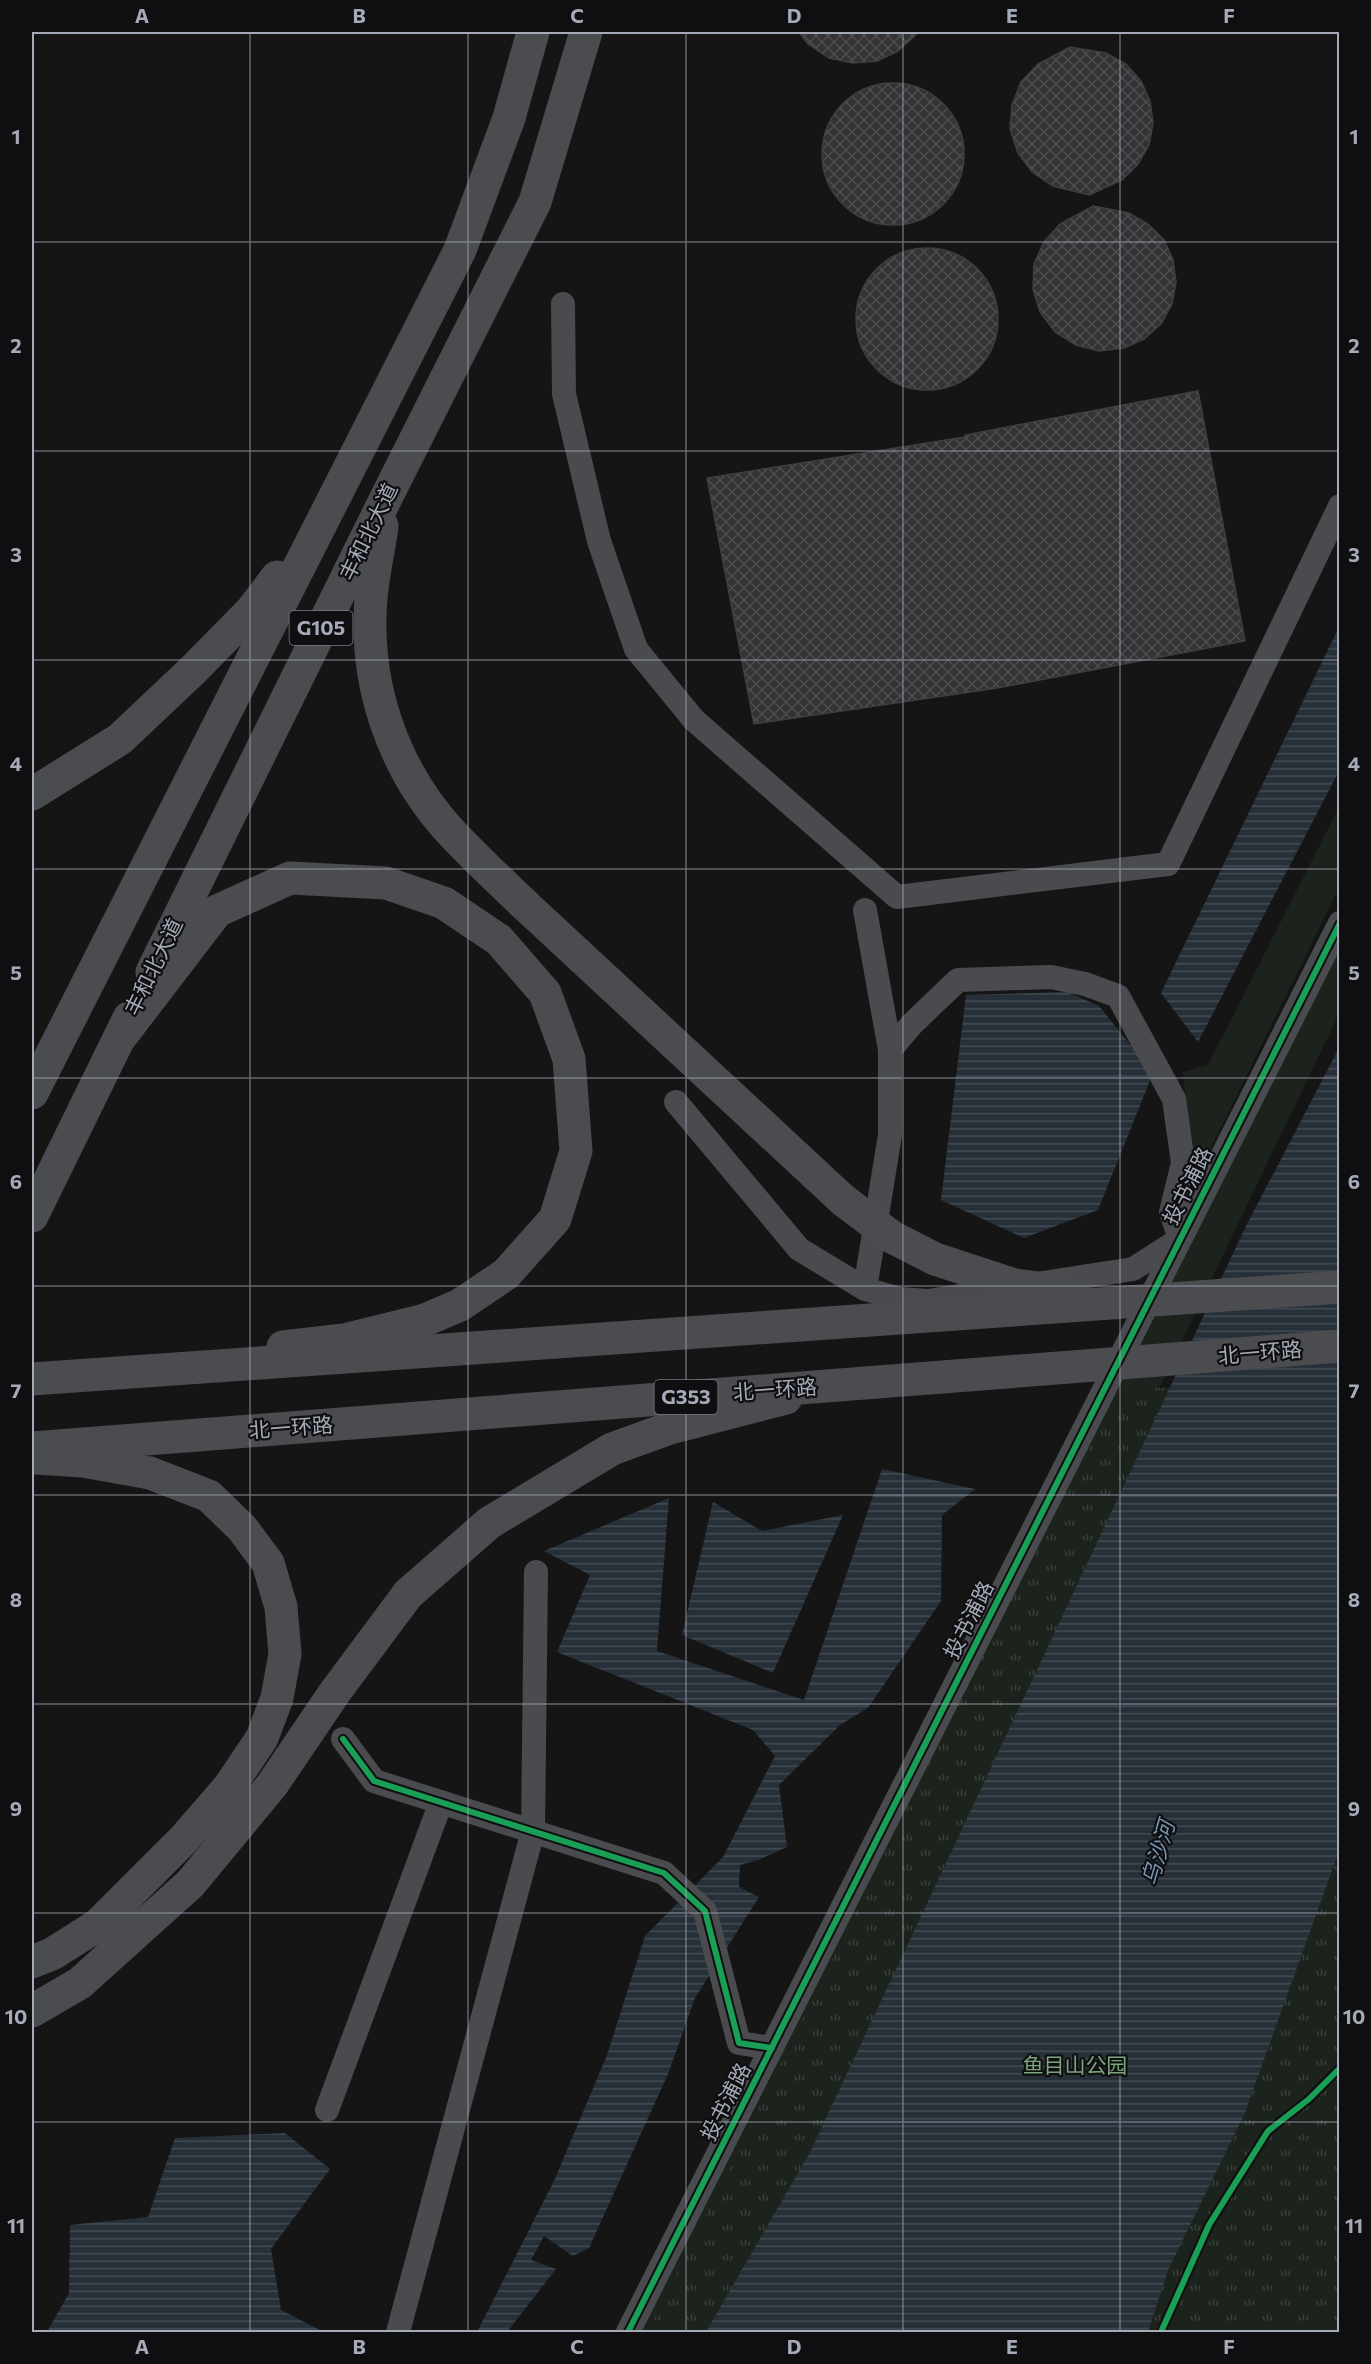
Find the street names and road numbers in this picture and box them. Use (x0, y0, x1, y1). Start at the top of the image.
street label: 丰和北大道 (333, 479, 402, 584)
road number: G105 (290, 611, 352, 645)
street label: 丰和北大道 (118, 914, 187, 1019)
street label: 投书浦路 (1156, 1142, 1217, 1228)
street label: 北一环路 (1217, 1335, 1303, 1368)
street label: 北一环路 (732, 1373, 818, 1404)
road number: G353 (654, 1380, 718, 1414)
street label: 北一环路 (248, 1411, 334, 1442)
street label: 投书浦路 (937, 1576, 998, 1662)
street label: 投书浦路 (694, 2058, 755, 2144)

